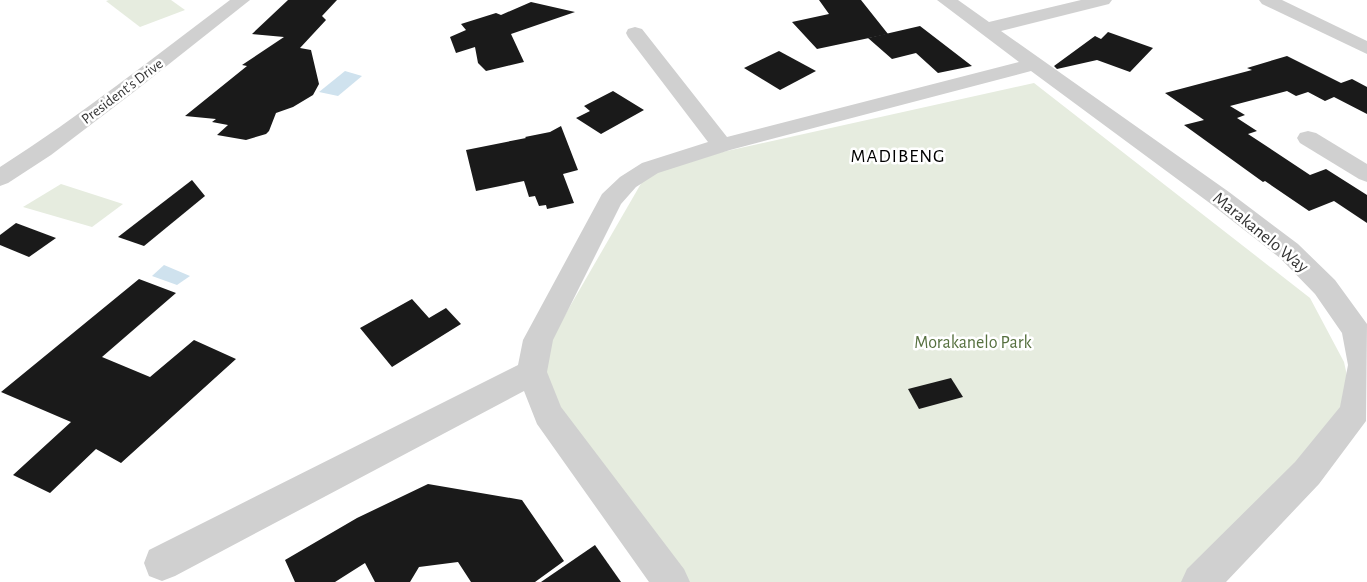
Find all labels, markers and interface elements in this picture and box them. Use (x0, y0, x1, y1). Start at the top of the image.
street label: President's Drive (79, 56, 166, 127)
district label: MADIBENG (851, 147, 945, 166)
street label: Marakanelo Way (1209, 189, 1312, 277)
park label: Morakanelo Park (914, 334, 1032, 352)

